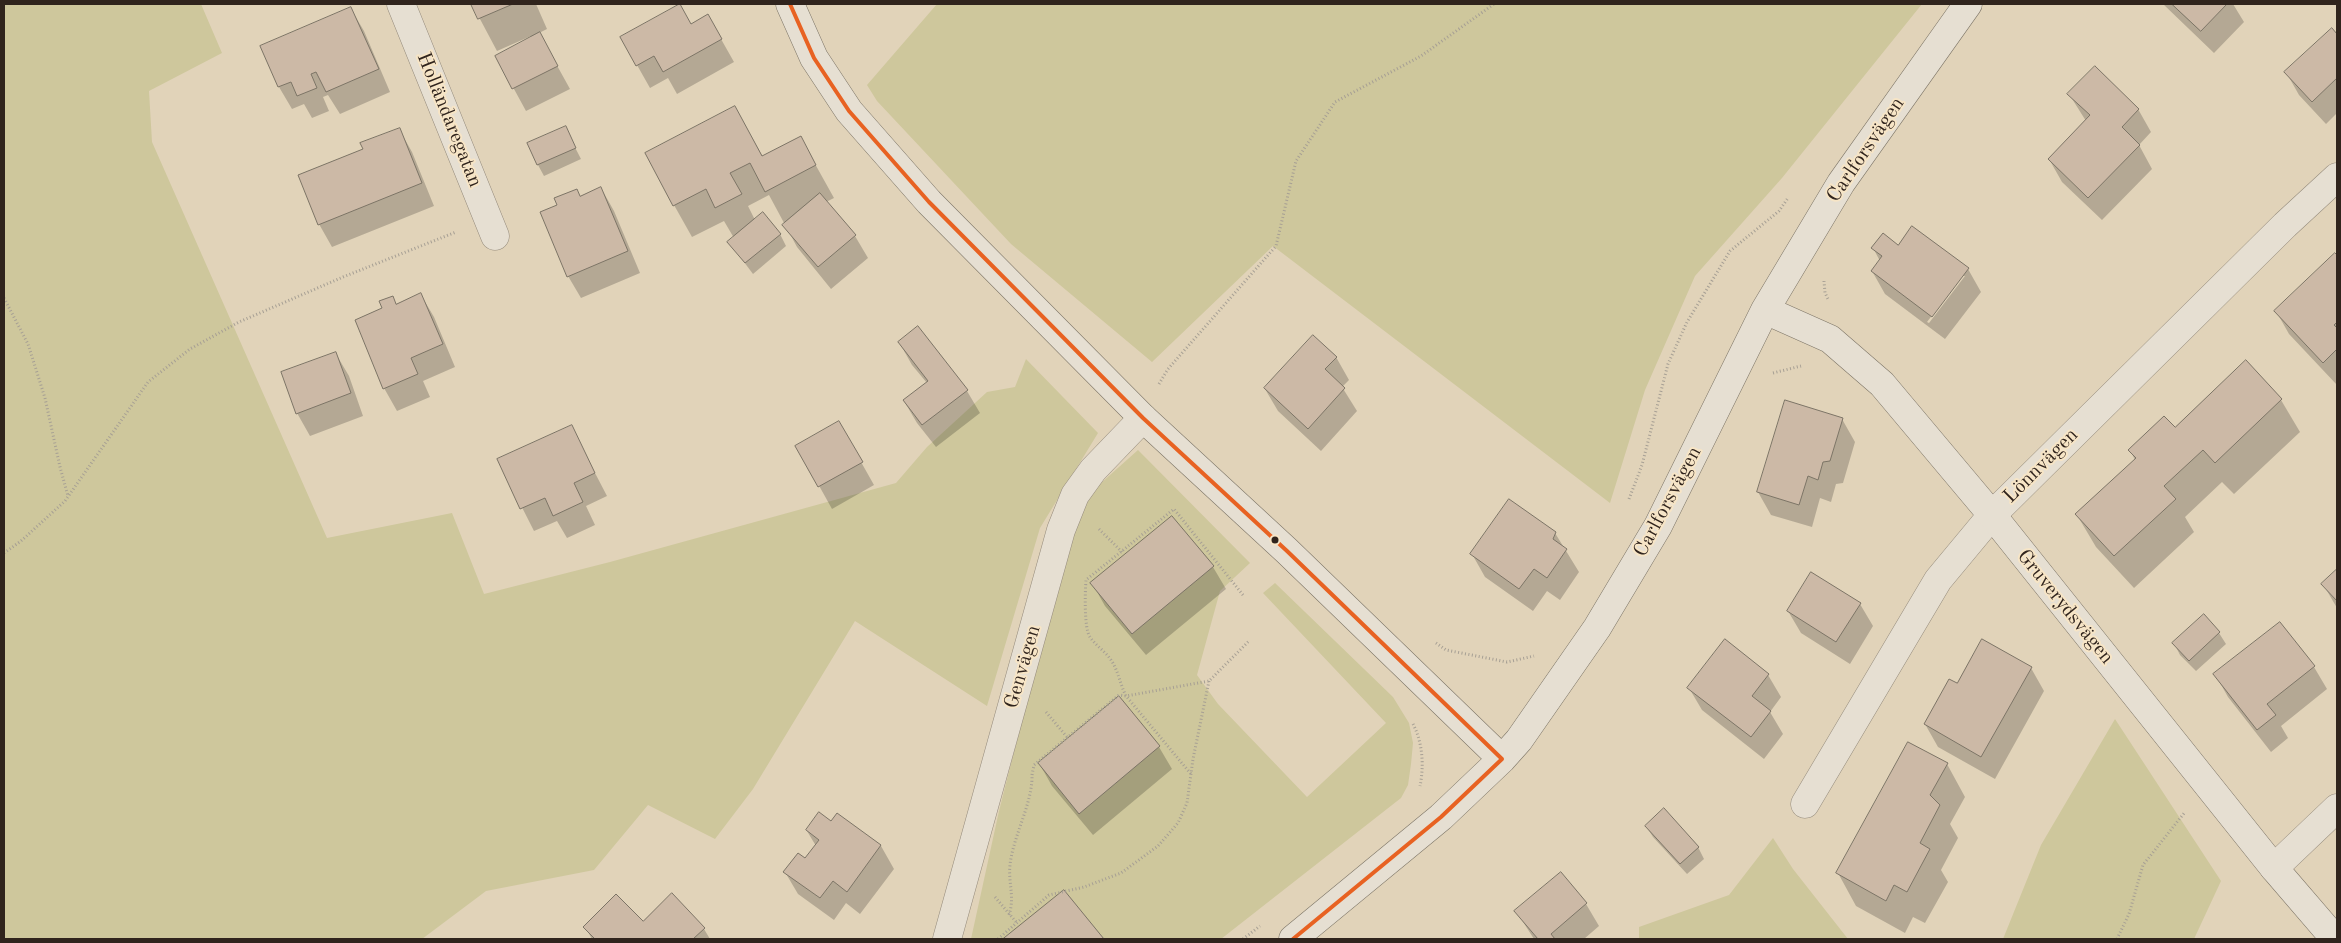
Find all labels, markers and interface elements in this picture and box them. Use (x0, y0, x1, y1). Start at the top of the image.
street label: Holländaregatan (411, 49, 487, 191)
street label: Carlforsvägen (1822, 93, 1910, 207)
street label: Lönnvägen (1999, 424, 2083, 508)
street label: Carlforsvägen (1629, 443, 1707, 561)
unlabelled marker (1270, 535, 1280, 545)
street label: Gruverydsvägen (2012, 545, 2118, 669)
street label: Genvägen (1000, 623, 1046, 711)

